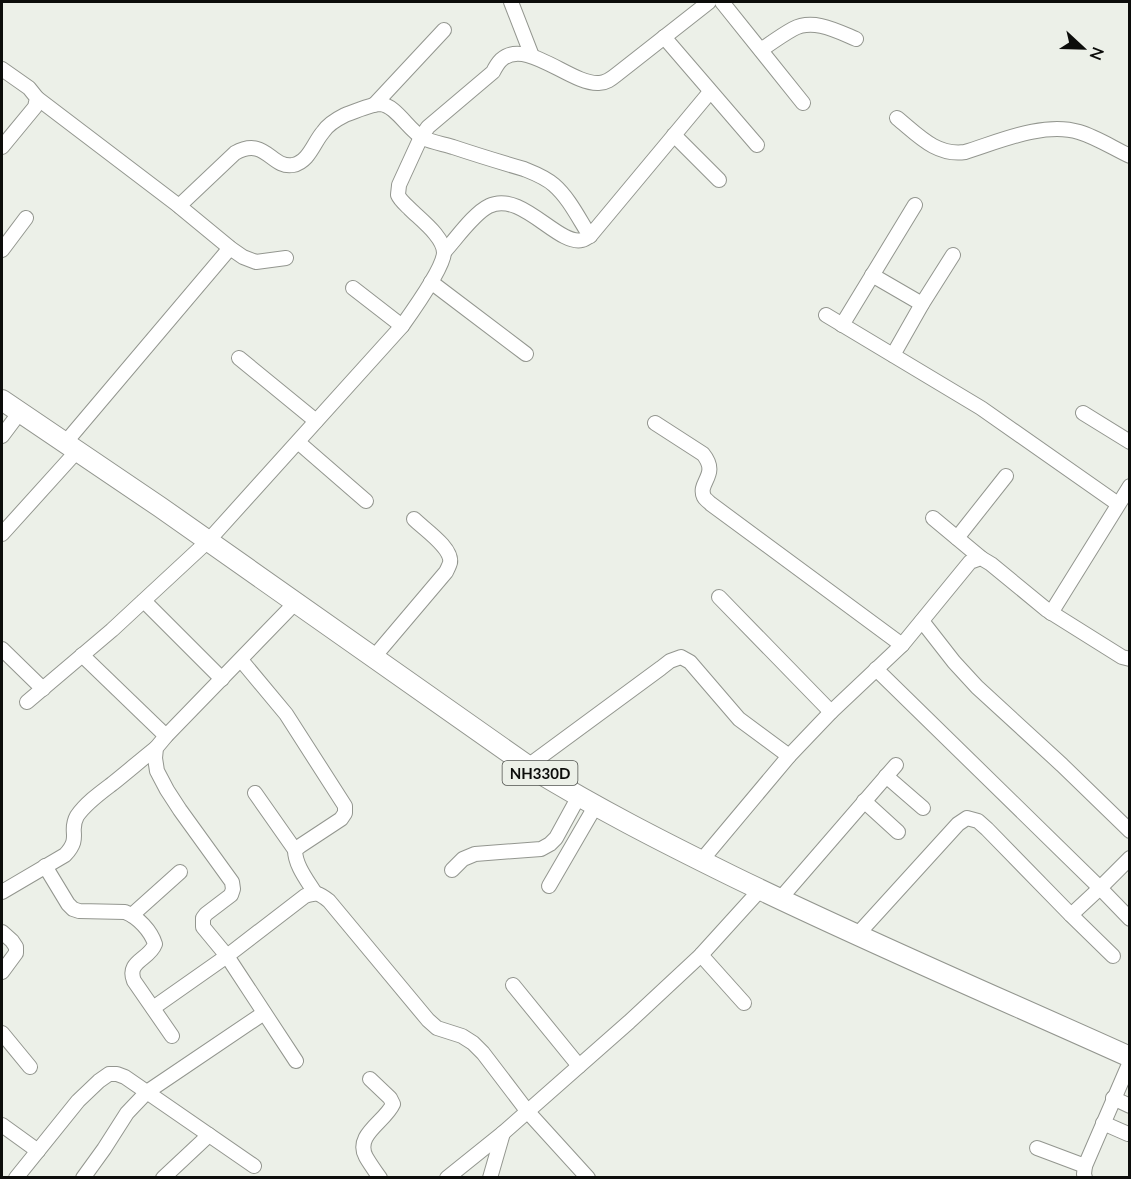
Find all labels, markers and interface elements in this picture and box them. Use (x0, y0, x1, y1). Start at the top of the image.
north arrow (1053, 18, 1113, 78)
text: N (1086, 45, 1108, 63)
road number: NH330D (502, 761, 578, 785)

